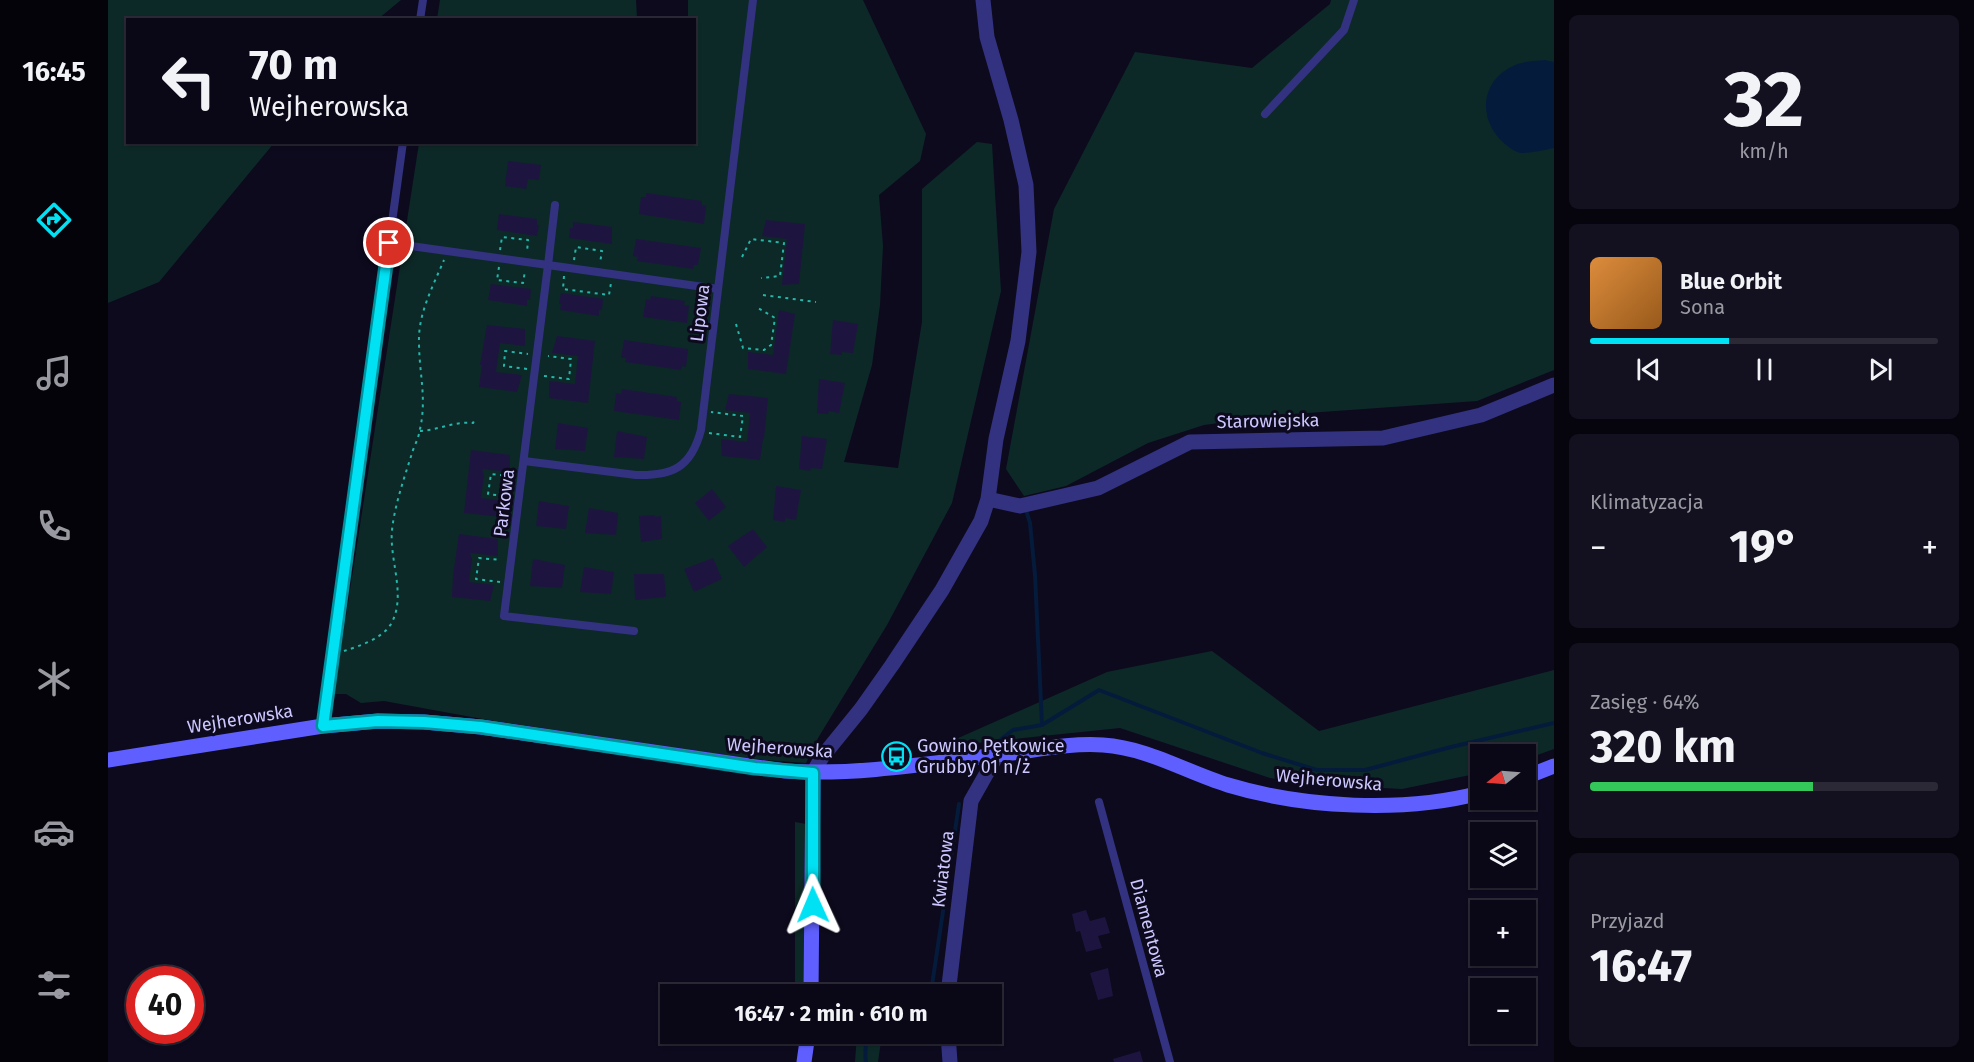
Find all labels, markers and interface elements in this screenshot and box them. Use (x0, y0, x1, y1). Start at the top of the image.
text: 70 m (249, 40, 338, 90)
icon: left (150, 42, 228, 120)
text: 32 (1724, 53, 1804, 147)
text: 16:45 (22, 56, 86, 88)
text: Wejherowska (249, 91, 409, 123)
text: km/h (1739, 139, 1789, 163)
icon: directions (33, 199, 75, 241)
pin (363, 217, 414, 268)
icon: arrive (372, 226, 405, 259)
text: Blue Orbit (1680, 268, 1782, 295)
street label: Lipowa (686, 283, 714, 343)
text: Sona (1680, 295, 1725, 319)
icon: music (33, 352, 75, 394)
icon: previous (1632, 353, 1665, 386)
icon: pause (1748, 353, 1781, 386)
icon: next (1864, 353, 1897, 386)
street label: Starowiejska (1216, 409, 1320, 433)
street label: Parkowa (489, 468, 519, 538)
text: Klimatyzacja (1590, 490, 1704, 514)
icon: phone (33, 505, 75, 547)
text: 19° (1729, 520, 1799, 574)
text: − (1590, 528, 1607, 568)
text: + (1922, 528, 1938, 568)
icon: climate (33, 658, 75, 700)
text: Zasięg · 64% (1590, 690, 1700, 714)
street label: Wejherowska (185, 700, 295, 738)
text: 320 km (1590, 720, 1736, 774)
street label: Wejherowska (726, 733, 834, 763)
place label: Gowino Pętkowice Grubby 01 n/ż (917, 735, 1065, 778)
bus stop icon: Gowino Pętkowice Grubby 01 n/ż (880, 740, 912, 772)
north arrow (1470, 744, 1536, 810)
map controls (1470, 744, 1536, 1044)
street label: Wejherowska (1275, 764, 1383, 796)
icon: car (33, 811, 75, 853)
button: layers (1470, 822, 1536, 888)
street label: Kwiatowa (927, 829, 959, 909)
position arrow (781, 873, 845, 937)
street label: Diamentowa (1125, 876, 1173, 980)
button: + (1470, 900, 1536, 966)
text: Przyjazd (1590, 909, 1664, 933)
text: 16:47 (1590, 939, 1692, 993)
icon: filters (33, 964, 75, 1006)
speed limit sign: 40 (126, 966, 204, 1044)
button: − (1470, 978, 1536, 1044)
text: 16:47 · 2 min · 610 m (734, 1000, 928, 1027)

